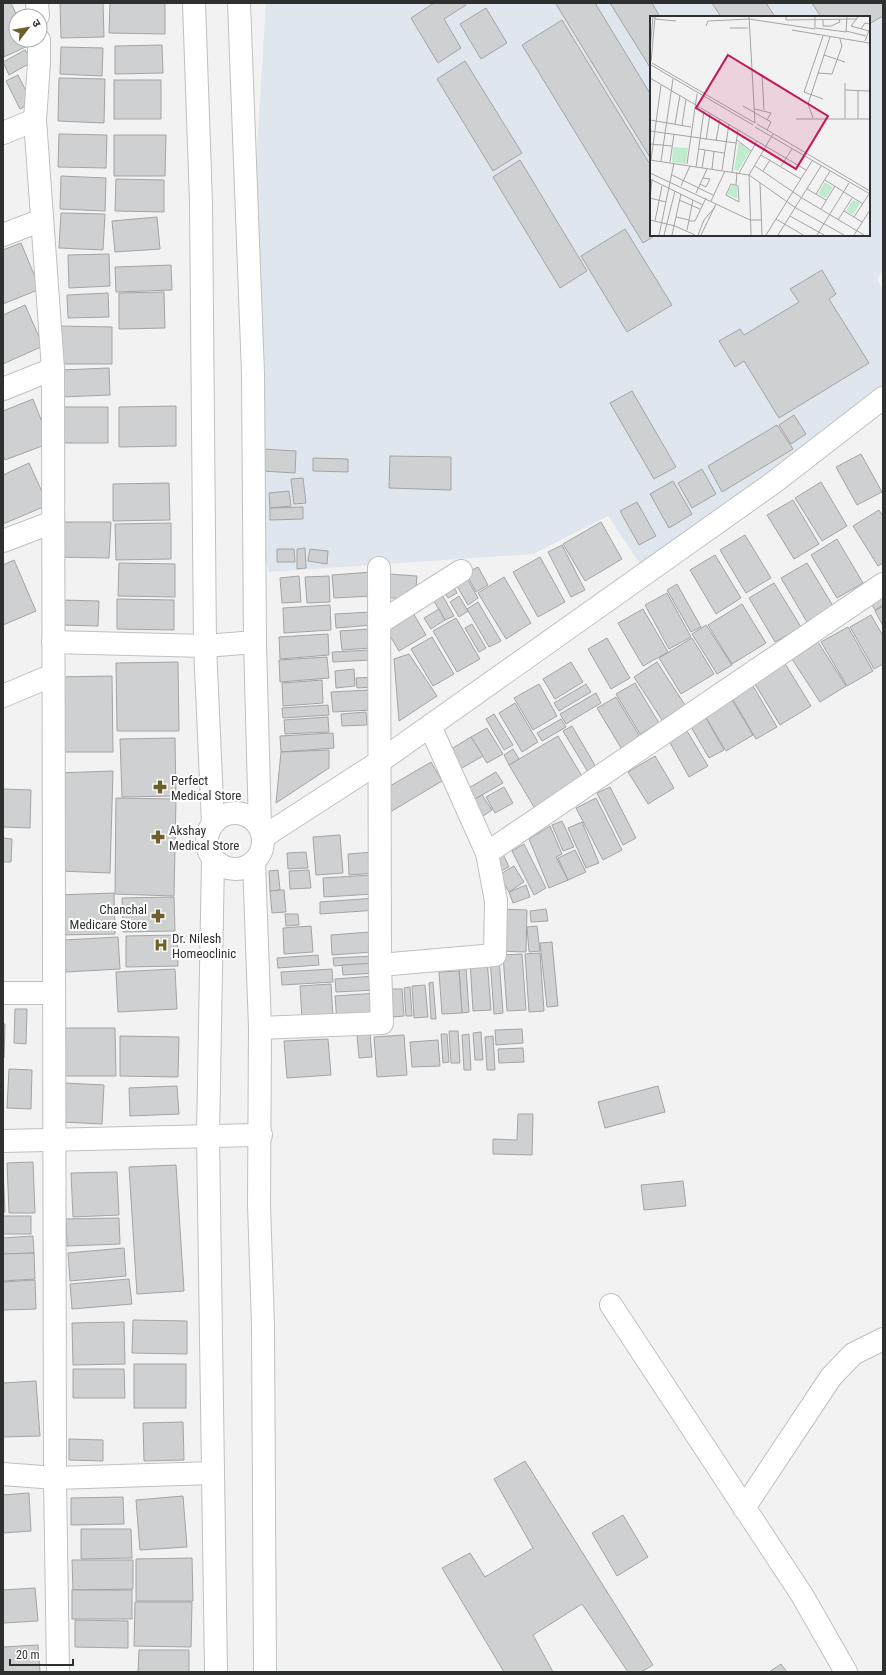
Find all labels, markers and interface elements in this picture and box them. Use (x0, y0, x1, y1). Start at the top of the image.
north arrow (8, 8, 48, 48)
inset map (650, 16, 870, 236)
text: उ (29, 17, 44, 30)
place label: Perfect Medical Store (171, 773, 241, 803)
pharmacy icon: Perfect Medical Store (152, 779, 168, 795)
place label: Akshay Medical Store (169, 823, 239, 853)
pharmacy icon: Akshay Medical Store (150, 829, 166, 845)
place label: Chanchal Medicare Store (70, 902, 147, 932)
pharmacy icon: Chanchal Medicare Store (150, 908, 166, 924)
place label: Dr. Nilesh Homeoclinic (172, 931, 236, 961)
hospital icon: Dr. Nilesh Homeoclinic (153, 937, 169, 953)
scale bar (10, 1641, 73, 1667)
text: 20 m (16, 1648, 40, 1662)

